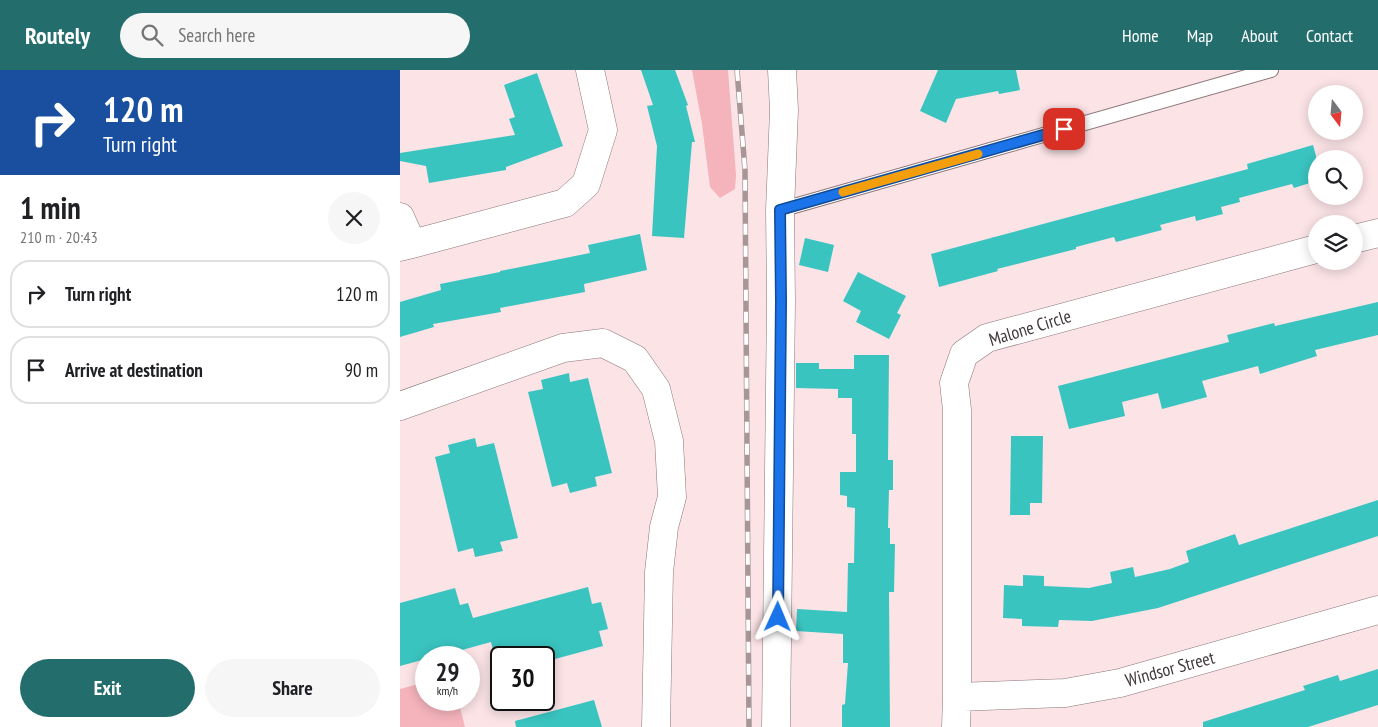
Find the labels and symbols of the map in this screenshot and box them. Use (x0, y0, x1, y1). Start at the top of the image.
north arrow (1308, 85, 1362, 140)
pin (1043, 108, 1085, 150)
street label: Malone Circle (986, 304, 1074, 351)
position arrow (751, 590, 803, 642)
speed limit sign: 30 (490, 646, 555, 711)
street label: Windsor Street (1123, 646, 1217, 691)

